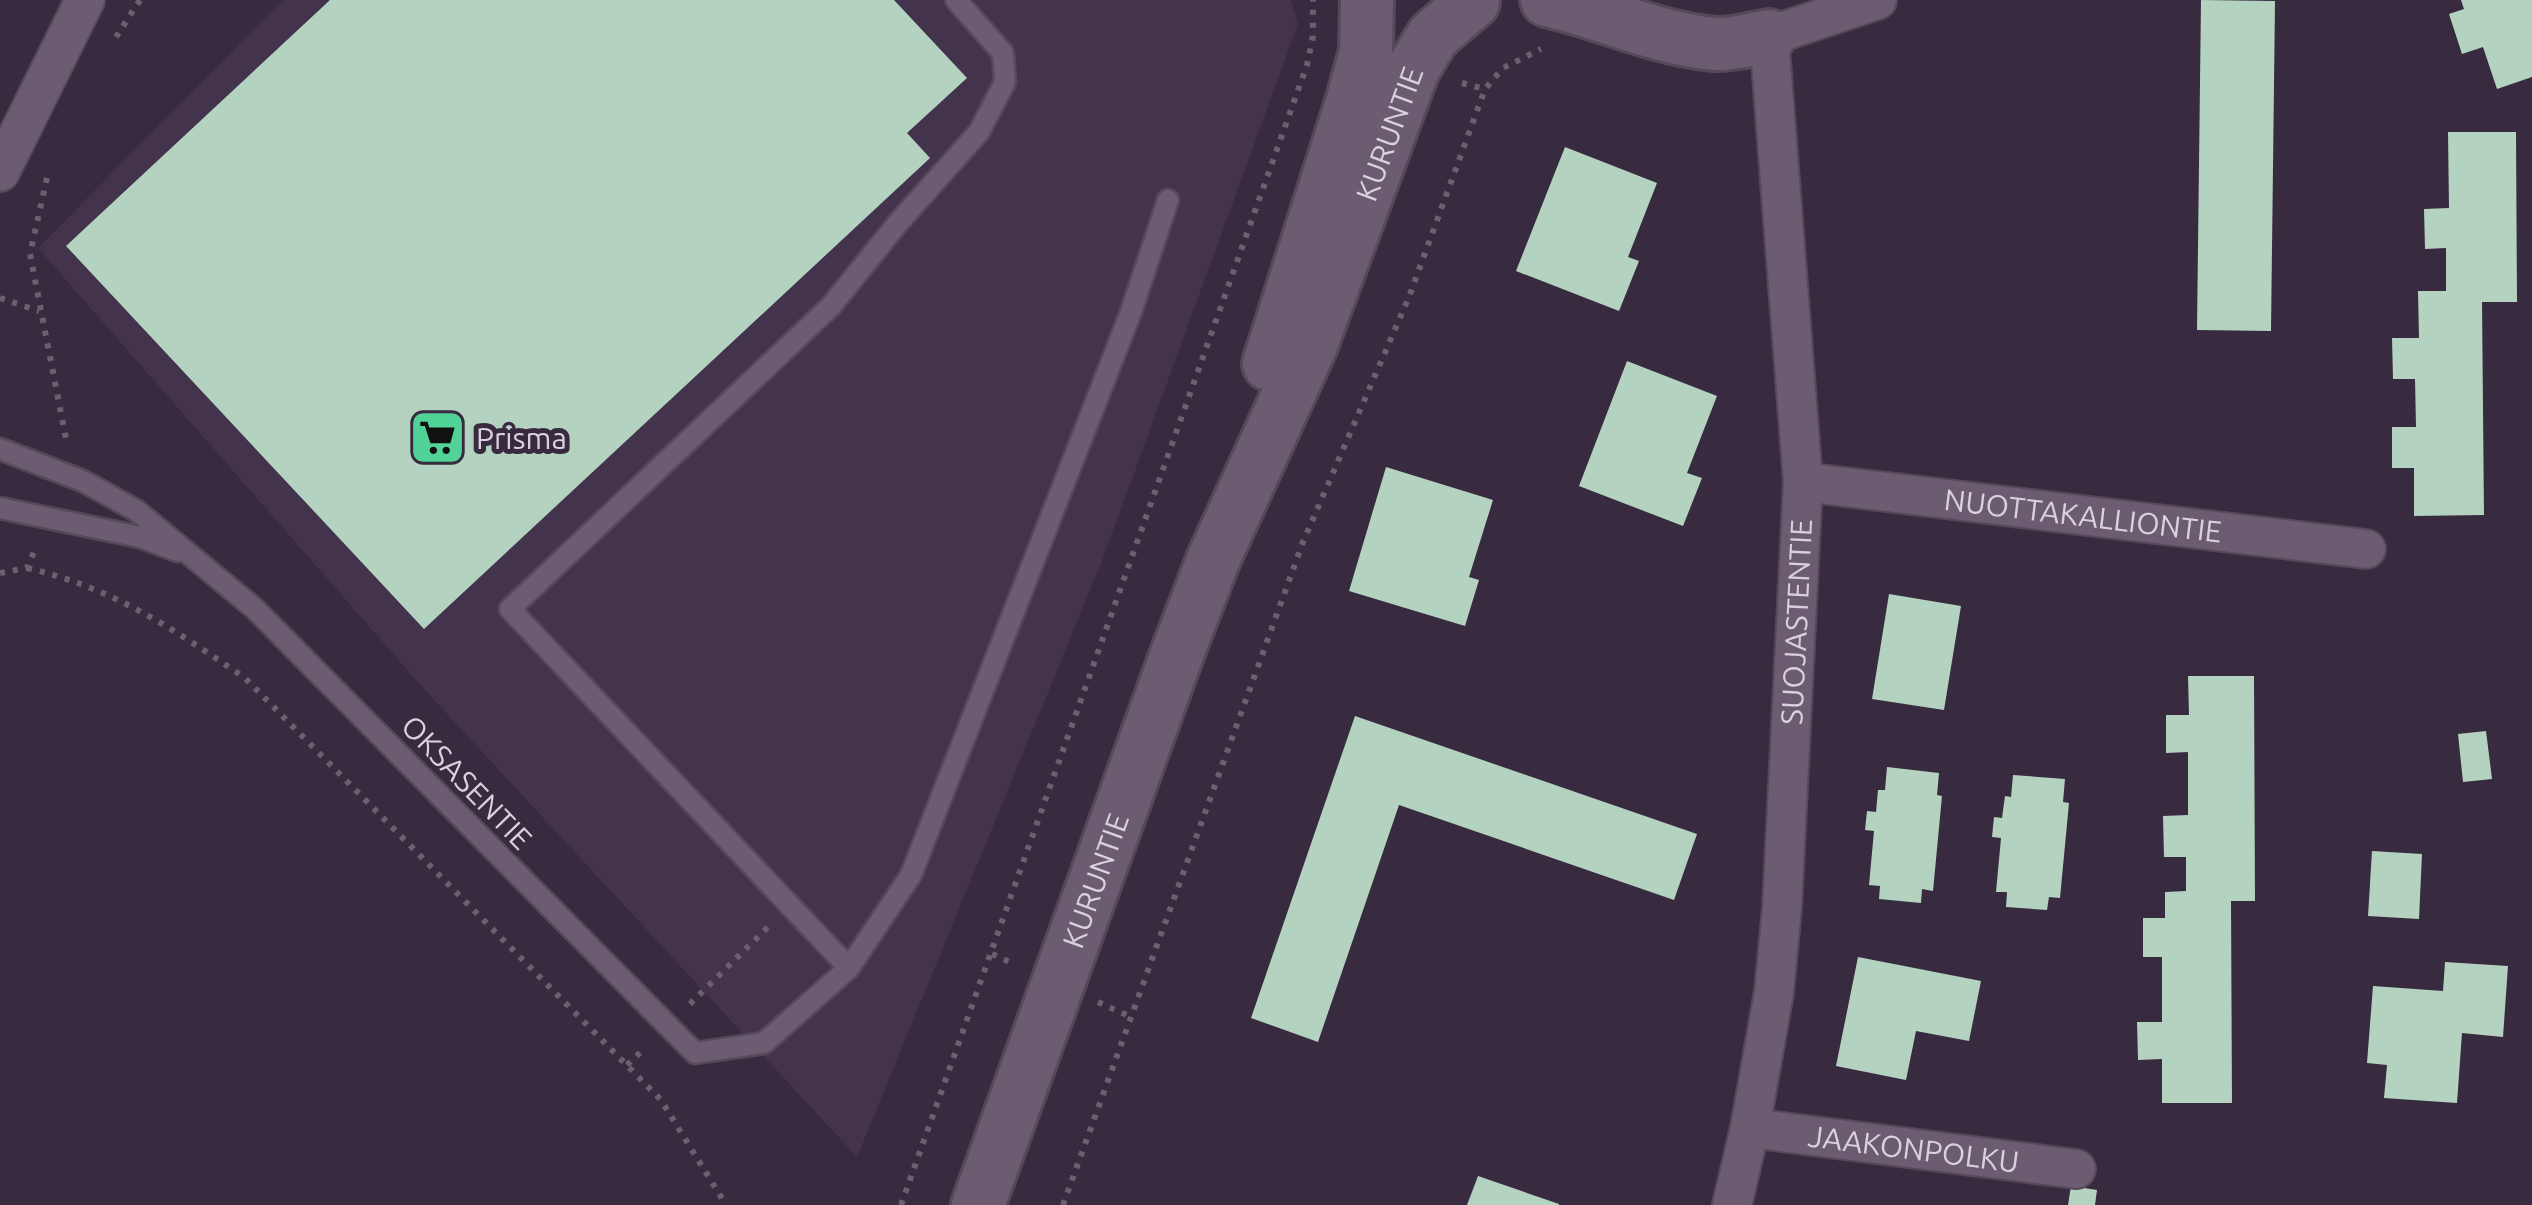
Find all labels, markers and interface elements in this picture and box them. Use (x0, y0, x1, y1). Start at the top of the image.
street label: KURUNTIE (1349, 62, 1429, 206)
supermarket icon: Prisma (407, 408, 467, 468)
place label: Prisma (476, 421, 567, 455)
street label: NUOTTAKALLIONTIE (1942, 482, 2224, 549)
street label: SUOJASTENTIE (1774, 518, 1818, 725)
street label: OKSASENTIE (395, 708, 539, 856)
street label: KURUNTIE (1055, 809, 1135, 952)
street label: JAAKONPOLKU (1806, 1118, 2021, 1179)

